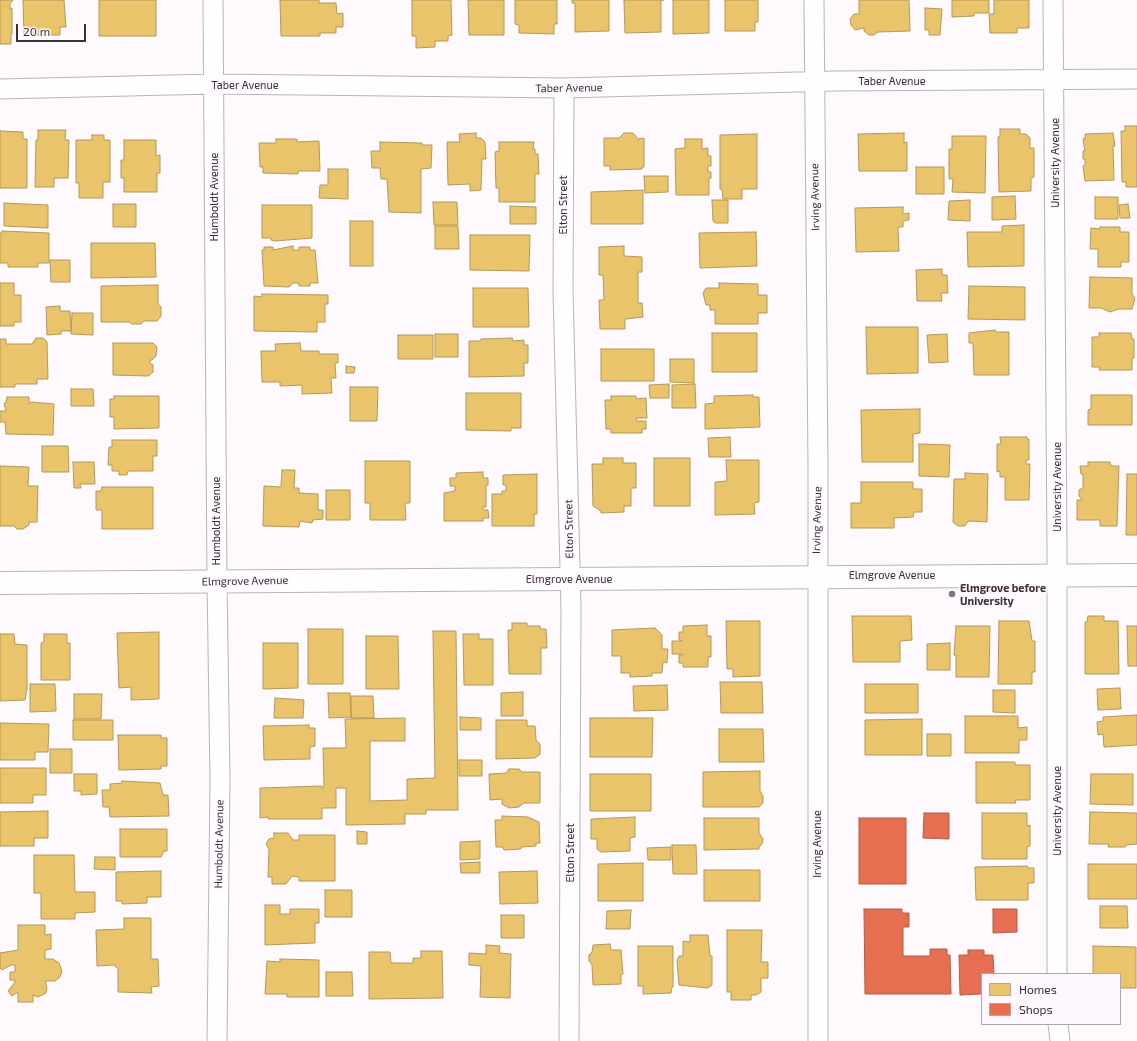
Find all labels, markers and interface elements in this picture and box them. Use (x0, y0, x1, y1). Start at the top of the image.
scale bar (18, 16, 88, 42)
text: 20 m (23, 24, 50, 38)
street label: Taber Avenue (858, 74, 926, 88)
street label: Taber Avenue (211, 78, 279, 92)
street label: Taber Avenue (535, 81, 603, 95)
street label: University Avenue (1048, 118, 1062, 208)
street label: Humboldt Avenue (207, 153, 221, 241)
street label: Irving Avenue (808, 163, 822, 231)
street label: Elton Street (556, 175, 570, 235)
street label: University Avenue (1050, 442, 1064, 532)
street label: Humboldt Avenue (209, 477, 223, 565)
street label: Irving Avenue (810, 486, 824, 554)
street label: Elton Street (562, 499, 576, 559)
street label: Elmgrove Avenue (849, 568, 935, 582)
street label: Elmgrove Avenue (526, 572, 612, 586)
street label: Elmgrove Avenue (202, 574, 288, 588)
place label: Elmgrove before University (960, 581, 1046, 607)
marker: Elmgrove before University (947, 589, 957, 599)
street label: University Avenue (1050, 766, 1064, 856)
street label: Humboldt Avenue (212, 799, 226, 889)
street label: Irving Avenue (810, 810, 824, 878)
street label: Elton Street (563, 823, 577, 883)
legend (981, 973, 1121, 1025)
text: Homes (1019, 982, 1057, 996)
text: Shops (1019, 1002, 1053, 1016)

